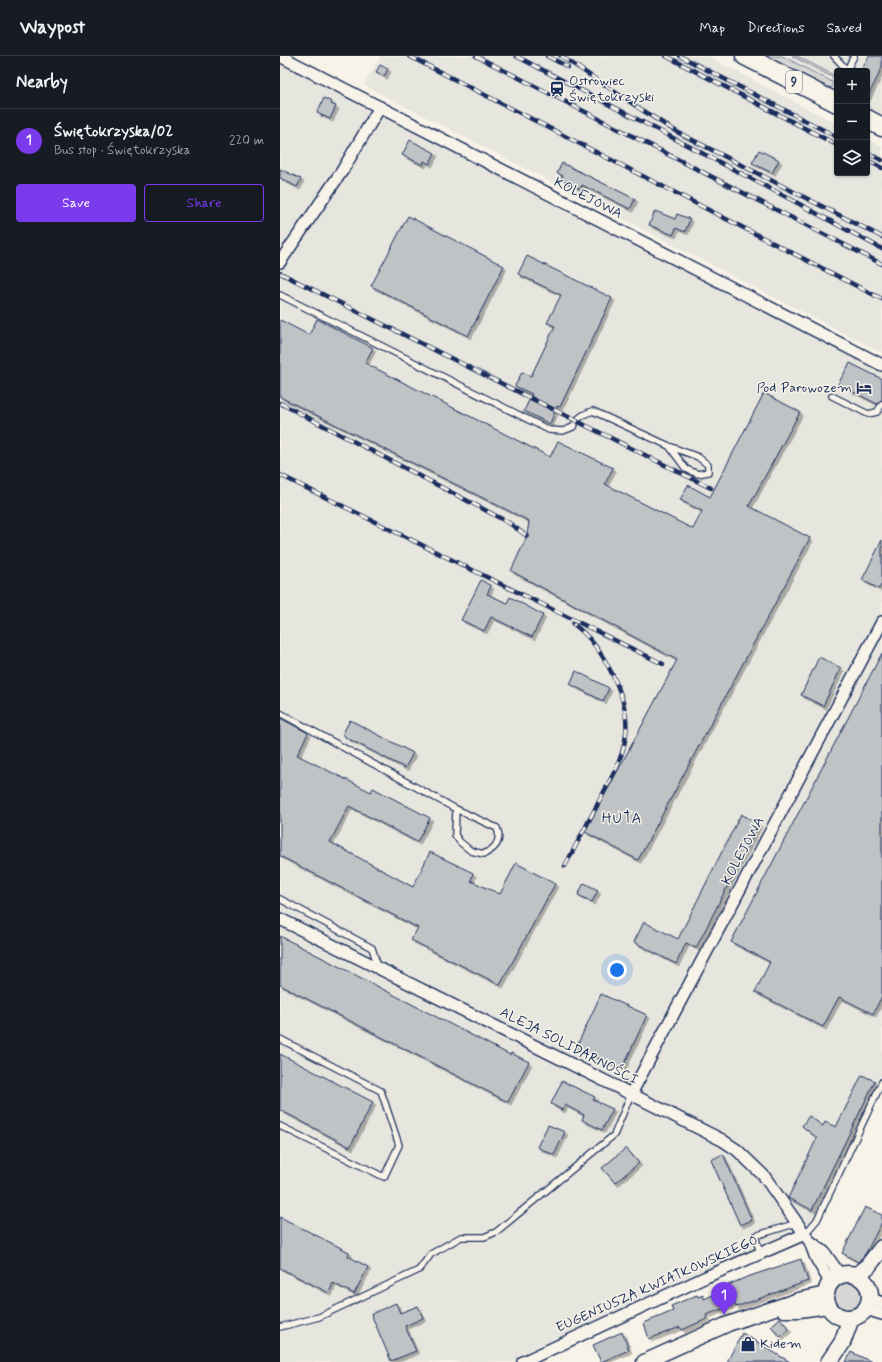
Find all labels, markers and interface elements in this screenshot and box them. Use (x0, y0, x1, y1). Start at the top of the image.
text: Waypost (20, 15, 85, 40)
text: Map (699, 19, 725, 37)
text: Directions (747, 19, 805, 37)
text: Saved (827, 19, 862, 37)
map controls (834, 68, 870, 176)
button: + (834, 68, 870, 104)
text: Nearby (16, 71, 68, 93)
road number: 9 (786, 71, 802, 93)
place label: Ostrowiec Świętokrzyski (569, 72, 654, 106)
station icon: Ostrowiec Świętokrzyski (548, 80, 566, 98)
button: − (834, 104, 870, 140)
text: Świętokrzyska/02 (54, 122, 173, 142)
text: 1 (26, 132, 32, 149)
text: 220 m (229, 132, 264, 149)
button: layers (834, 140, 870, 176)
text: Bus stop · Świętokrzyska (54, 142, 190, 159)
street label: KOLEJOWA (551, 173, 625, 223)
button: Save (16, 184, 136, 222)
button: Share (144, 184, 264, 222)
place label: Pod Parowozem (757, 379, 852, 397)
hotel icon: Pod Parowozem (855, 379, 873, 397)
district label: HUTA (602, 809, 642, 829)
street label: KOLEJOWA (718, 814, 768, 888)
your location (607, 960, 627, 980)
street label: ALEJA SOLIDARNOŚCI (497, 1003, 641, 1089)
street label: EUGENIUSZA KWIATKOWSKIEGO (553, 1231, 761, 1337)
pin: 1 (711, 1282, 737, 1315)
shop icon: Kidem (739, 1335, 757, 1353)
place label: Kidem (760, 1335, 802, 1353)

